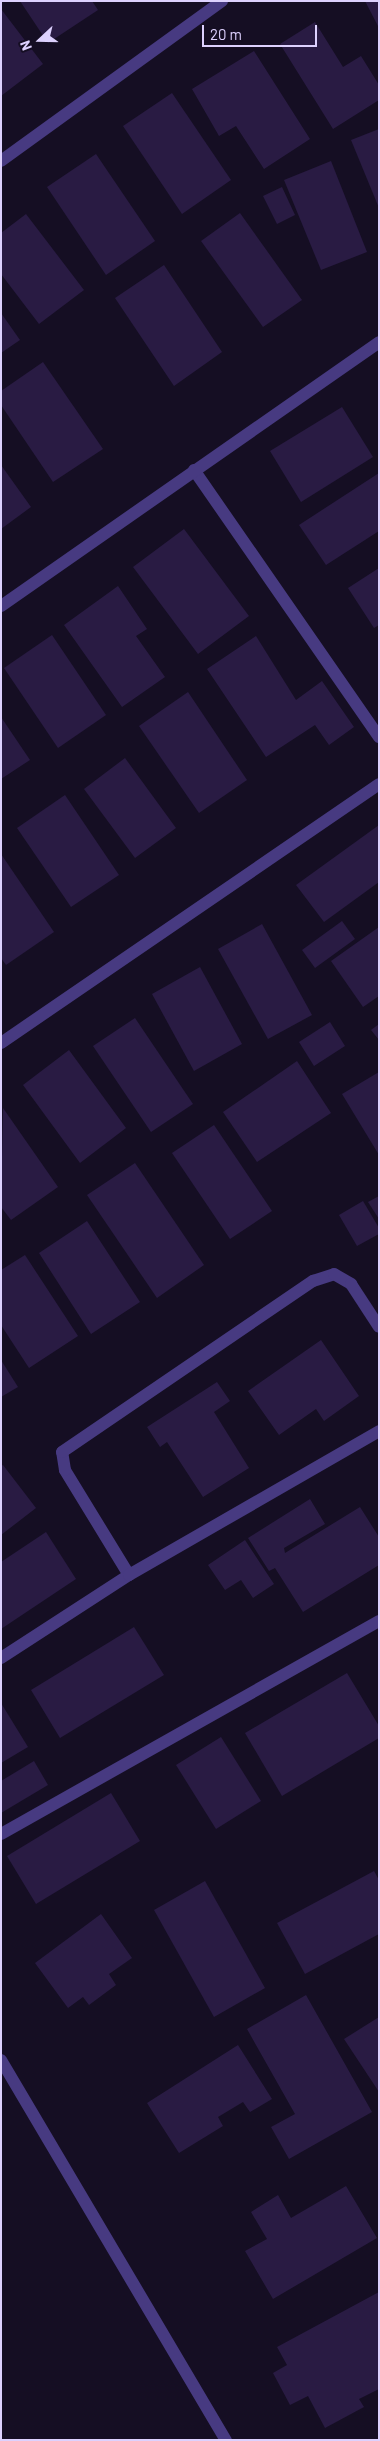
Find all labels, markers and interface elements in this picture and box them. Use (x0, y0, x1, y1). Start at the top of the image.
north arrow (15, 15, 65, 65)
scale bar (205, 15, 320, 47)
text: 20 m (210, 25, 242, 43)
text: N (16, 38, 35, 53)

